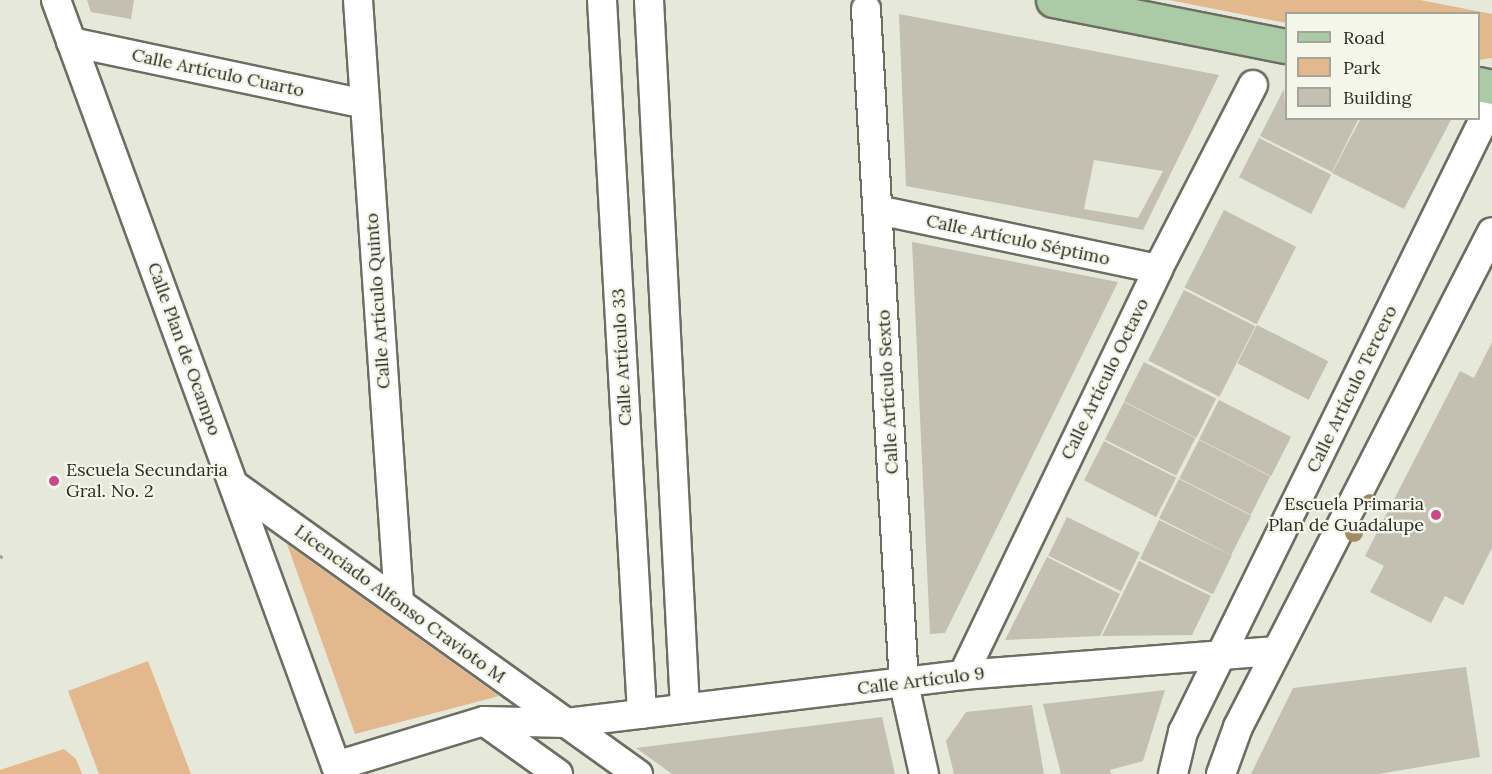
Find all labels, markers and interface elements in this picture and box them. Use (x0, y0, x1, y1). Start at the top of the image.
legend (1285, 12, 1480, 120)
text: Road (1343, 26, 1385, 49)
street label: Calle Artículo Cuarto (130, 44, 306, 102)
text: Park (1343, 56, 1380, 79)
text: Building (1343, 86, 1411, 109)
street label: Calle Artículo Séptimo (924, 210, 1112, 270)
street label: Calle Artículo Quinto (361, 212, 395, 390)
street label: Calle Plan de Ocampo (143, 260, 225, 438)
street label: Calle Artículo 33 (608, 288, 636, 426)
street label: Calle Artículo Octavo (1056, 295, 1154, 463)
street label: Calle Artículo Tercero (1302, 302, 1402, 476)
street label: Calle Artículo Sexto (873, 309, 903, 475)
place label: Escuela Secundaria Gral. No. 2 (66, 460, 228, 502)
marker: Escuela Secundaria Gral. No. 2 (47, 474, 61, 488)
place label: Escuela Primaria Plan de Guadalupe (1268, 494, 1424, 536)
marker: Escuela Primaria Plan de Guadalupe (1429, 508, 1443, 522)
street label: Licenciado Alfonso Cravioto M (290, 520, 510, 688)
street label: Calle Artículo 9 (856, 662, 986, 700)

